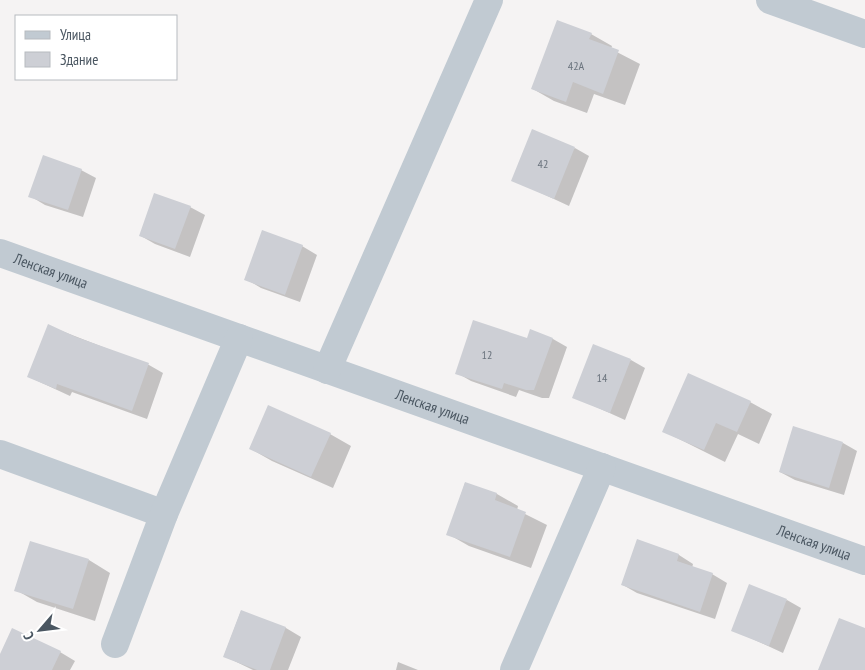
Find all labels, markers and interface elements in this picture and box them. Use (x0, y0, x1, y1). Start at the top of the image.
legend (15, 15, 178, 80)
text: Улица (60, 25, 91, 44)
text: Здание (60, 50, 98, 69)
house number: 42А (568, 58, 585, 73)
house number: 42 (538, 156, 548, 171)
street label: Ленская улица (11, 248, 91, 293)
house number: 12 (482, 347, 492, 362)
house number: 14 (597, 370, 608, 385)
street label: Ленская улица (392, 384, 472, 428)
street label: Ленская улица (774, 520, 854, 564)
north arrow (15, 605, 65, 655)
text: С (19, 629, 38, 643)

